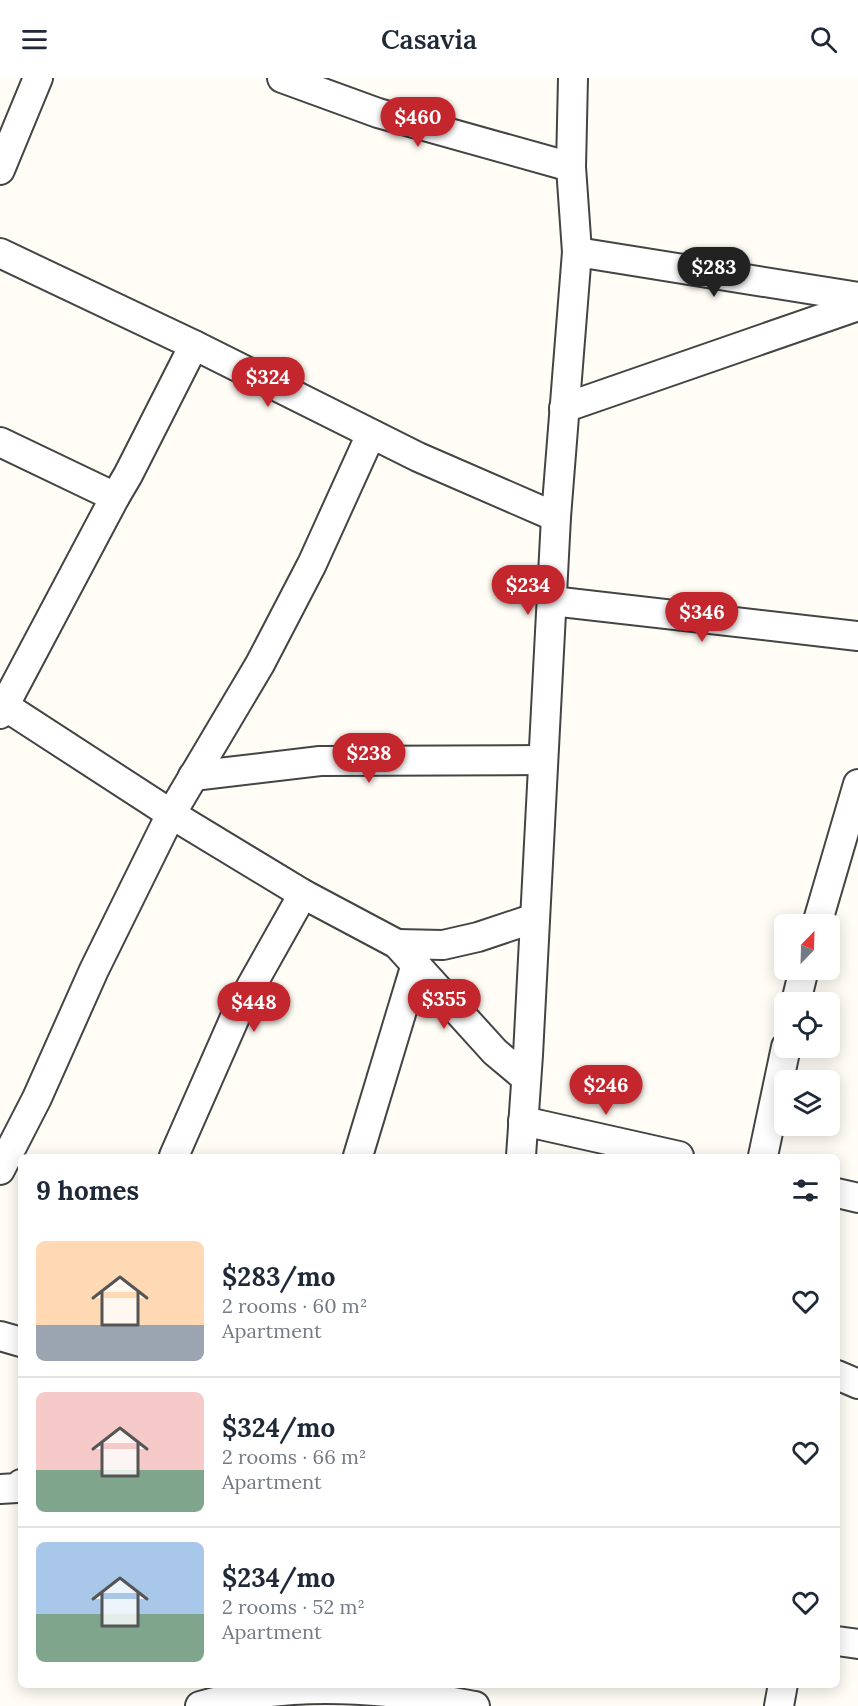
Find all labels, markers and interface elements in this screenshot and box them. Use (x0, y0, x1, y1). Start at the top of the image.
text: Casavia (381, 22, 477, 56)
icon: menu (18, 23, 51, 56)
icon: search (807, 23, 840, 56)
pin: $460 (382, 97, 454, 148)
text: $460 (395, 104, 441, 129)
pin: $283 (678, 247, 750, 298)
text: $283 (691, 254, 737, 279)
pin: $324 (232, 357, 304, 408)
text: $324 (246, 364, 290, 389)
pin: $234 (492, 565, 564, 616)
text: $234 (506, 572, 550, 597)
pin: $346 (666, 592, 738, 643)
text: $346 (679, 599, 725, 624)
pin: $238 (333, 733, 405, 784)
text: $238 (346, 740, 392, 765)
north arrow (774, 914, 840, 980)
map controls (774, 914, 840, 1136)
pin: $355 (408, 979, 480, 1030)
pin: $448 (218, 982, 290, 1033)
text: $355 (422, 986, 466, 1011)
text: $448 (231, 989, 277, 1014)
button: locate (774, 992, 840, 1058)
pin: $246 (570, 1065, 642, 1116)
button: layers (774, 1070, 840, 1136)
text: $246 (584, 1072, 628, 1097)
text: 9 homes (36, 1174, 139, 1207)
icon: filters (789, 1174, 822, 1207)
text: $283/mo (222, 1260, 335, 1293)
icon: home (84, 1265, 156, 1337)
icon: heart (789, 1285, 822, 1318)
text: 2 rooms · 60 m² (222, 1293, 367, 1318)
text: Apartment (222, 1318, 322, 1343)
text: $324/mo (222, 1411, 335, 1444)
icon: home (84, 1416, 156, 1488)
icon: heart (789, 1436, 822, 1469)
text: 2 rooms · 66 m² (222, 1444, 367, 1469)
text: Apartment (222, 1469, 322, 1494)
text: $234/mo (222, 1561, 335, 1594)
icon: home (84, 1566, 156, 1638)
icon: heart (789, 1586, 822, 1619)
text: 2 rooms · 52 m² (222, 1594, 365, 1619)
text: Apartment (222, 1619, 322, 1644)

